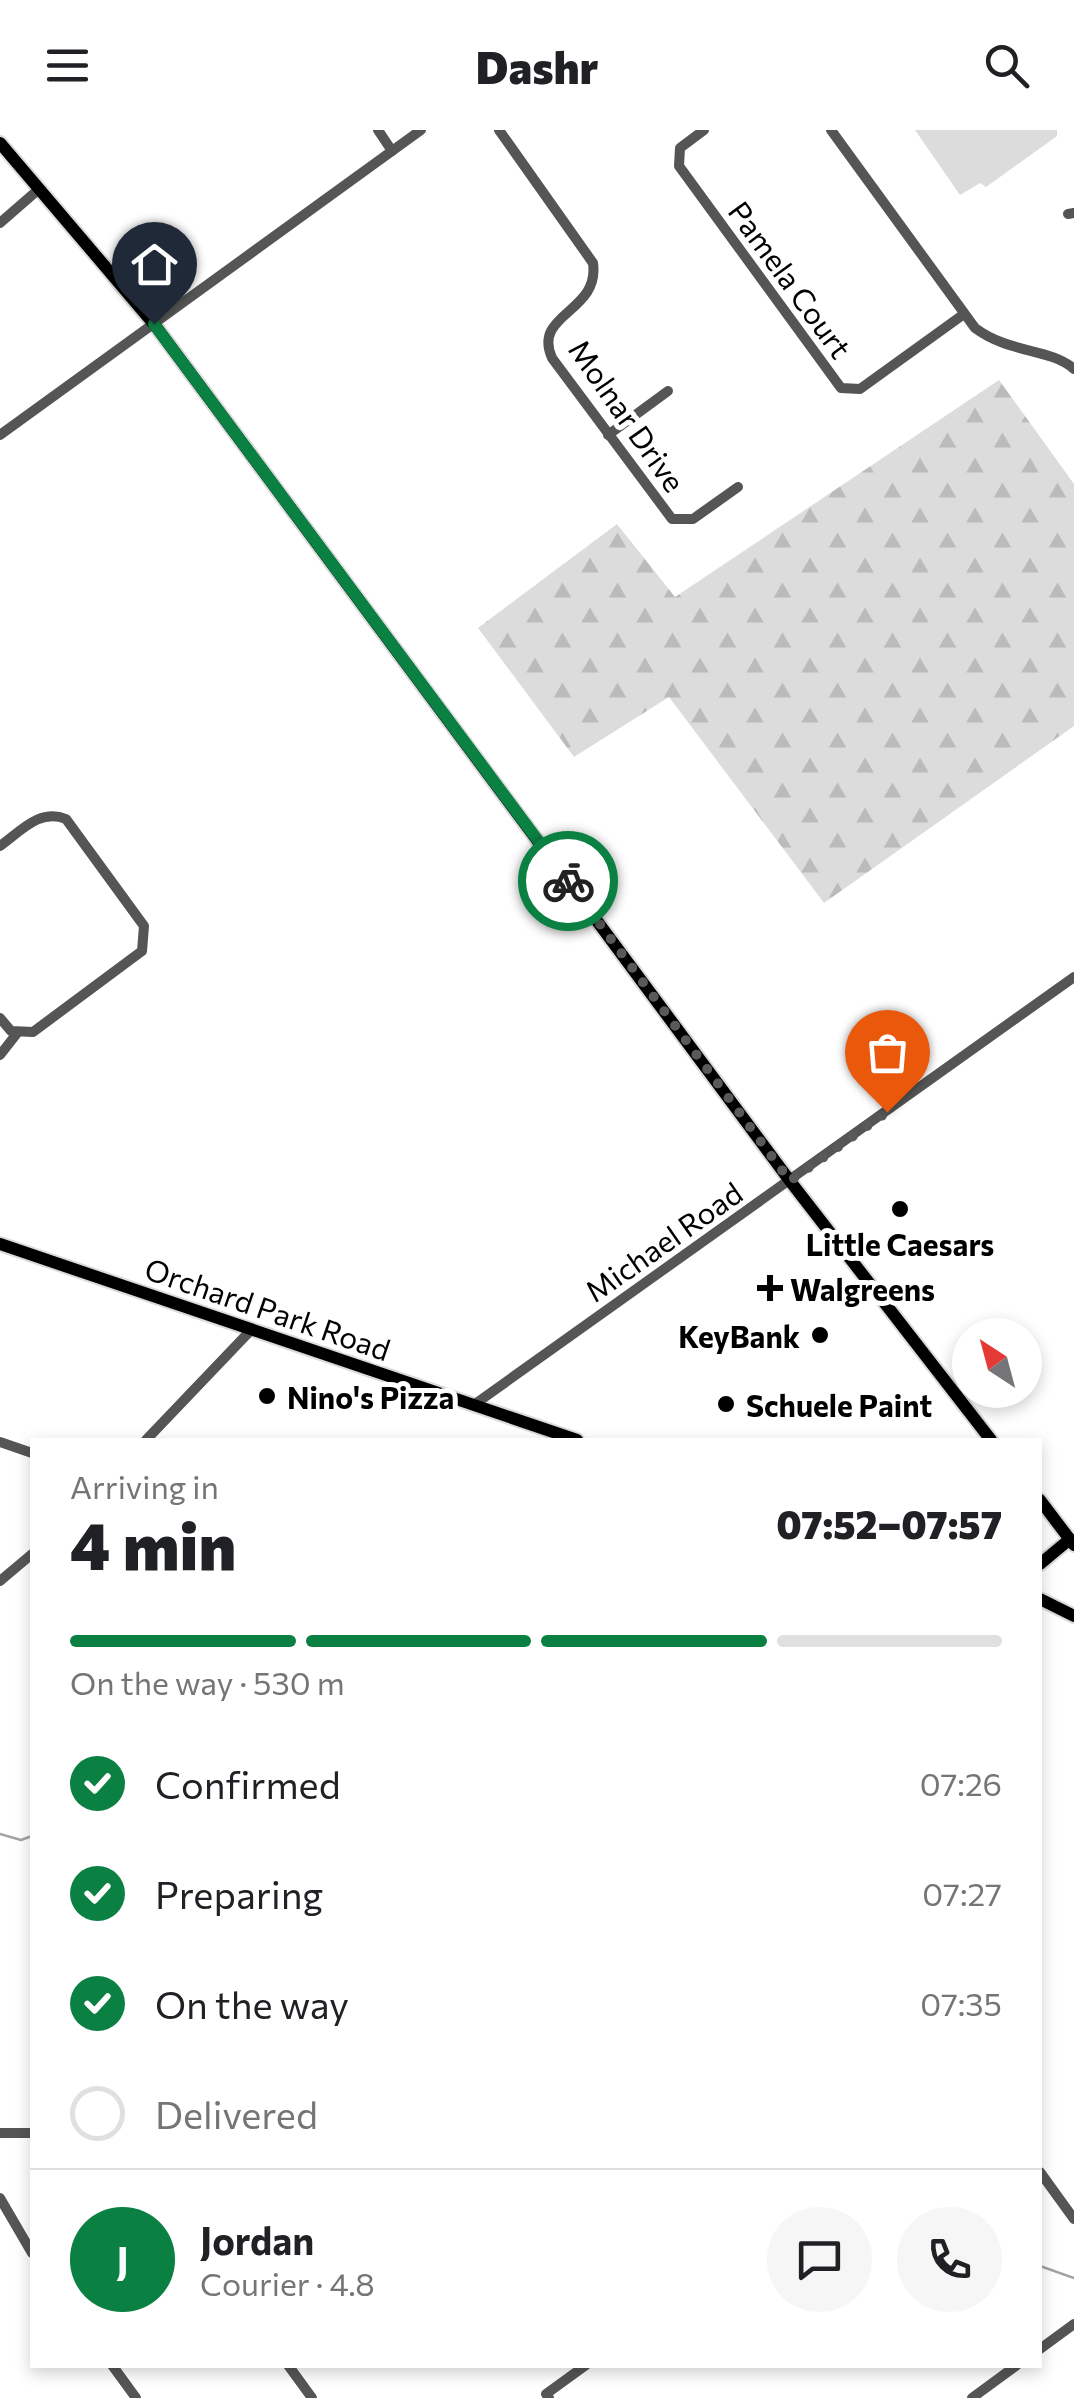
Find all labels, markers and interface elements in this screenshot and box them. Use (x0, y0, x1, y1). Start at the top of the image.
icon: menu (40, 38, 95, 93)
text: Dashr (476, 38, 598, 93)
icon: search (979, 38, 1034, 93)
street label: Pamela Court (722, 193, 860, 365)
pin (112, 222, 197, 325)
icon: home (127, 237, 182, 292)
street label: Molnar Drive (562, 332, 694, 498)
courier (518, 831, 618, 931)
icon: bike (541, 854, 596, 909)
pin (845, 1010, 930, 1113)
icon: bag (860, 1025, 915, 1080)
street label: Michael Road (577, 1173, 749, 1309)
marker: Little Caesars (889, 1198, 911, 1220)
place label: Little Caesars (806, 1225, 994, 1262)
street label: Orchard Park Road (141, 1249, 395, 1367)
place label: Walgreens (790, 1270, 935, 1307)
marker: Walgreens (759, 1277, 781, 1299)
place label: KeyBank (678, 1317, 800, 1354)
north arrow (952, 1318, 1042, 1408)
map controls (952, 1318, 1042, 1408)
marker: KeyBank (809, 1324, 831, 1346)
place label: Nino's Pizza (287, 1378, 454, 1415)
marker: Nino's Pizza (256, 1385, 278, 1407)
place label: Schuele Paint (746, 1386, 932, 1423)
marker: Schuele Paint (715, 1393, 737, 1415)
text: Arriving in (70, 1466, 219, 1506)
text: 07:52–07:57 (776, 1500, 1002, 1547)
text: 4 min (70, 1504, 236, 1583)
text: On the way · 530 m (70, 1662, 345, 1702)
icon: check (70, 1756, 125, 1811)
text: Confirmed (155, 1760, 341, 1807)
text: 07:26 (920, 1763, 1002, 1803)
icon: check (70, 1866, 125, 1921)
text: Preparing (155, 1870, 323, 1917)
text: 07:27 (922, 1873, 1002, 1913)
icon: check (70, 1976, 125, 2031)
text: On the way (155, 1980, 349, 2027)
text: 07:35 (920, 1983, 1002, 2023)
text: Delivered (155, 2090, 318, 2137)
button: chat (767, 2207, 872, 2312)
button: phone (897, 2207, 1002, 2312)
text: Jordan (200, 2216, 314, 2263)
text: J (116, 2236, 129, 2283)
text: Courier · 4.8 (200, 2263, 375, 2303)

